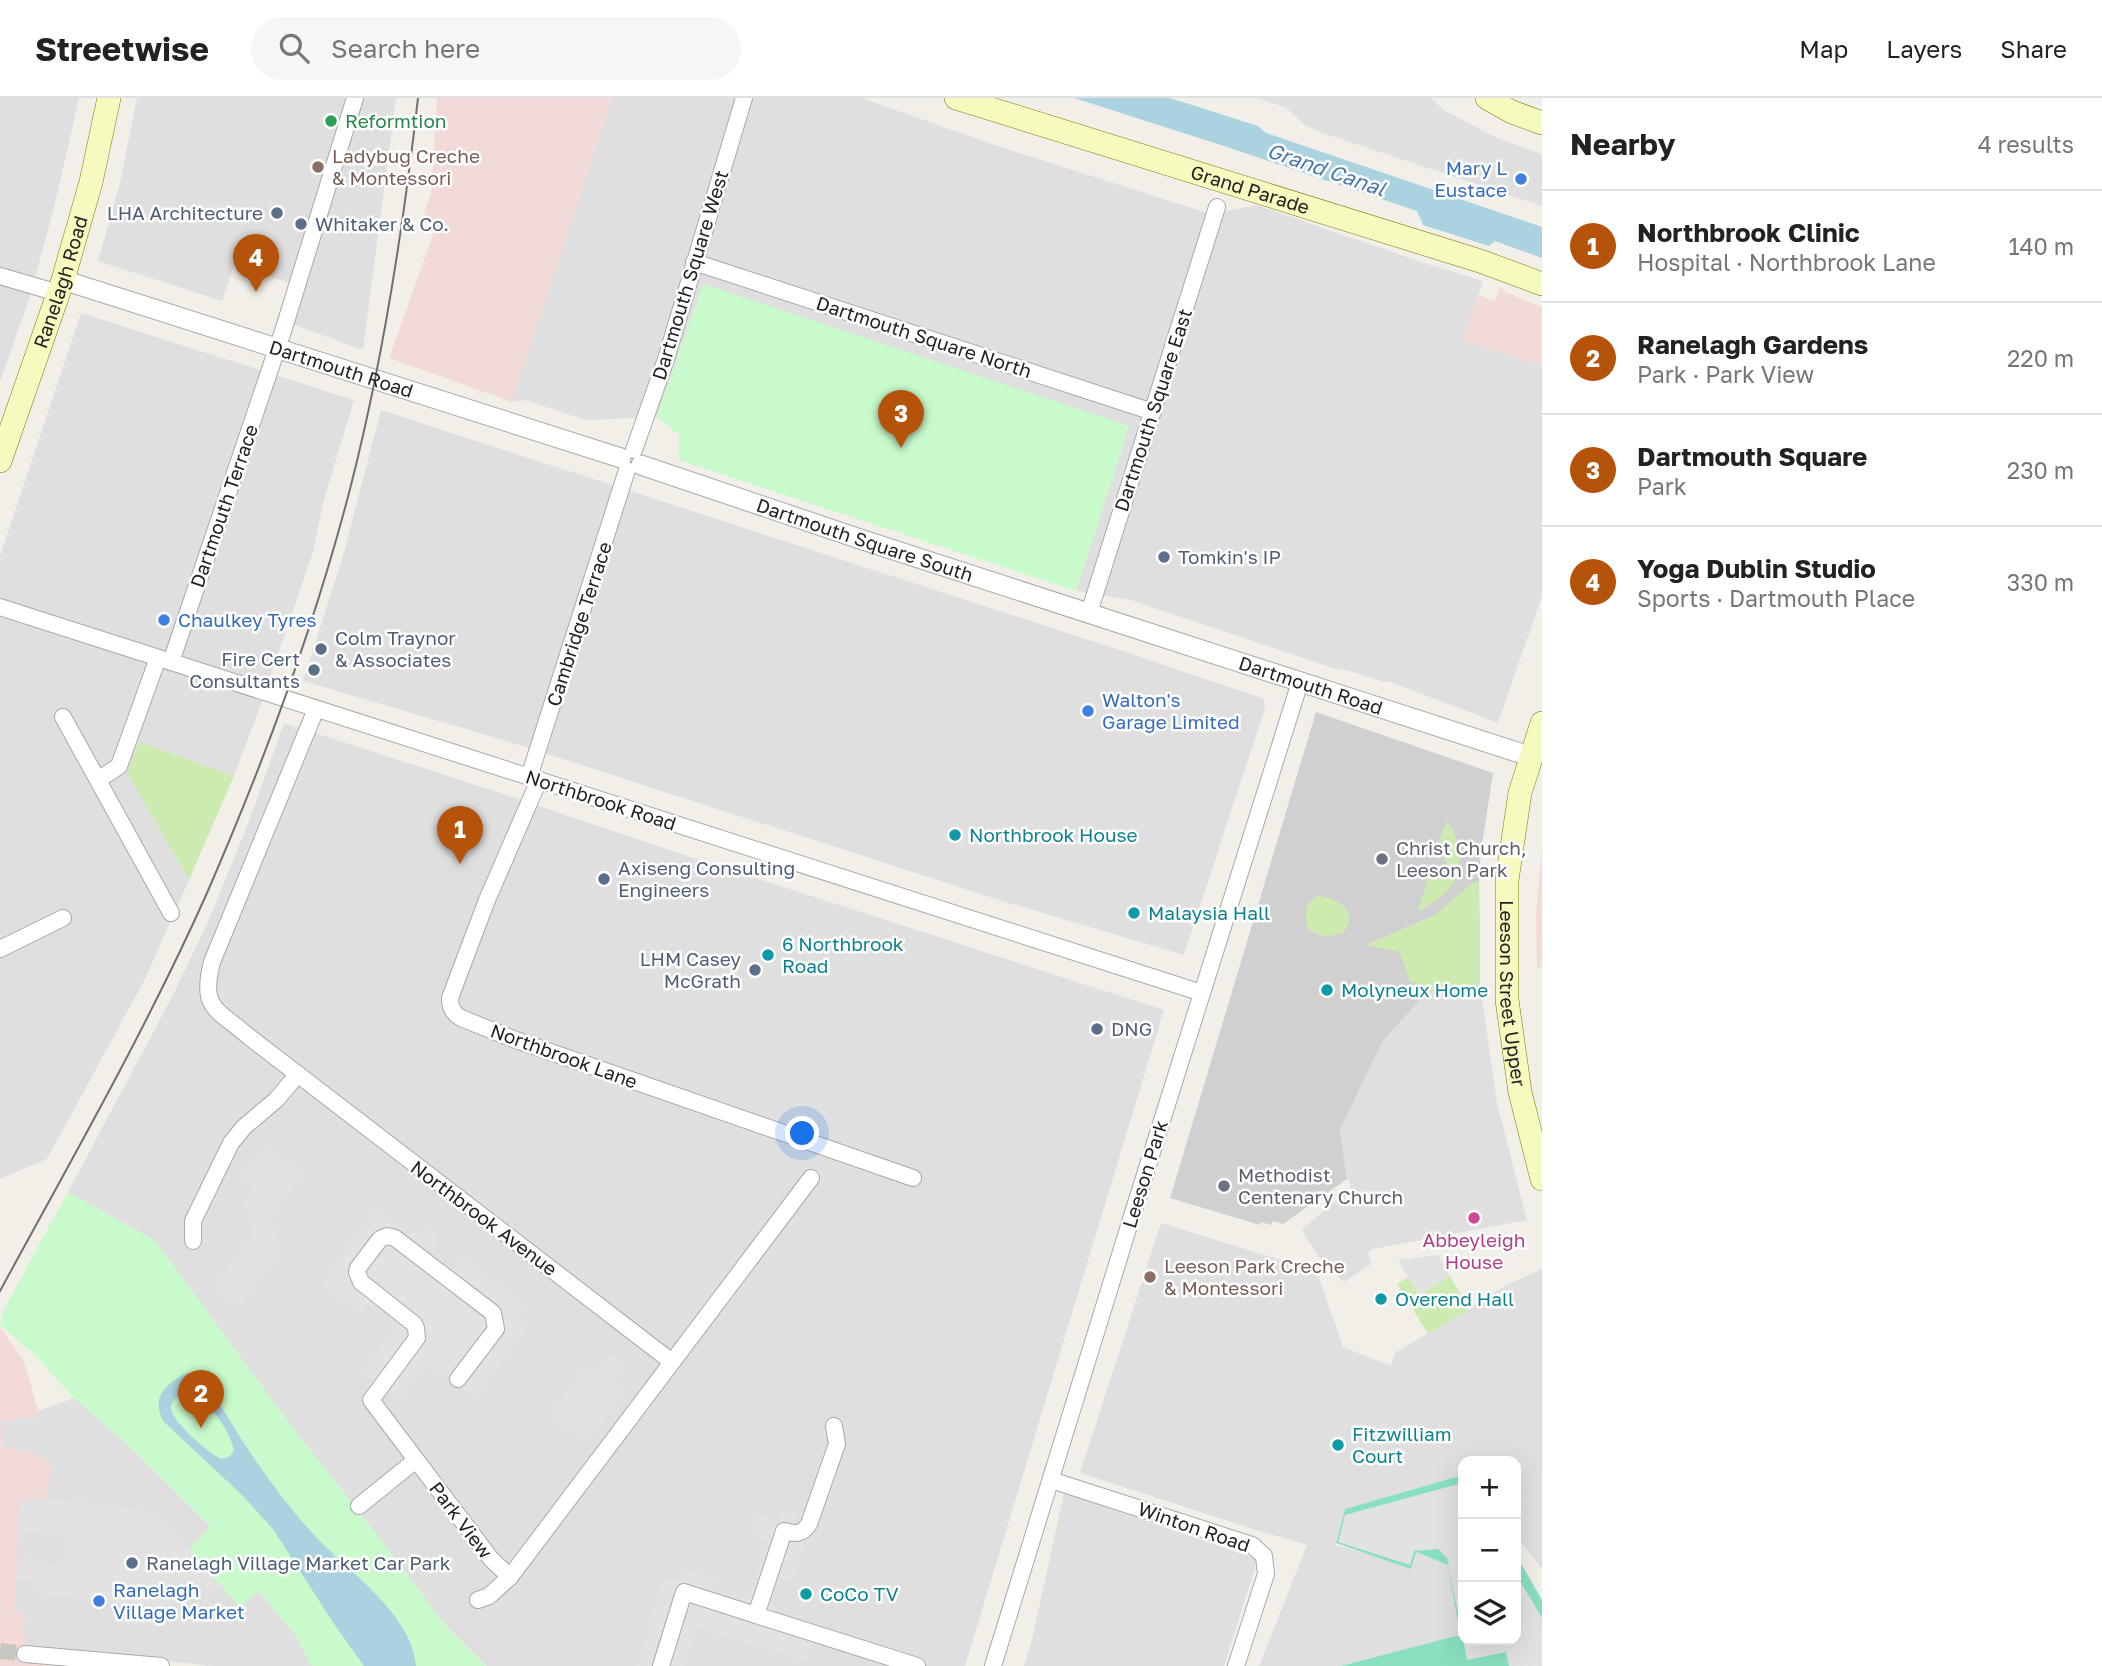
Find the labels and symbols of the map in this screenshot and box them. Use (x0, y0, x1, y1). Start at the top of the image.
place label: Reformtion (345, 109, 447, 132)
marker: Reformtion (323, 113, 339, 129)
water label: Grand Canal (1264, 137, 1390, 202)
place label: Ladybug Creche & Montessori (332, 144, 480, 189)
place label: Mary L Eustace (1434, 156, 1507, 201)
marker: Ladybug Creche & Montessori (310, 159, 326, 175)
street label: Grand Parade (1188, 160, 1313, 218)
street label: Dartmouth Square West (647, 167, 732, 383)
marker: Mary L Eustace (1513, 171, 1529, 187)
place label: LHA Architecture (107, 201, 263, 224)
marker: LHA Architecture (269, 205, 285, 221)
place label: Whitaker & Co. (315, 212, 449, 235)
street label: Ranelagh Road (28, 213, 92, 351)
marker: Whitaker & Co. (293, 216, 309, 232)
pin: 4 (233, 234, 279, 292)
street label: Dartmouth Square North (814, 291, 1035, 382)
street label: Dartmouth Square East (1109, 305, 1196, 514)
street label: Dartmouth Road (266, 335, 416, 402)
pin: 3 (878, 390, 924, 448)
street label: Dartmouth Terrace (185, 421, 262, 590)
street label: Dartmouth Square South (754, 493, 976, 586)
street label: Cambridge Terrace (541, 539, 616, 709)
place label: Tomkin's IP (1178, 545, 1281, 568)
marker: Tomkin's IP (1156, 549, 1172, 565)
place label: Chaulkey Tyres (178, 608, 317, 631)
marker: Chaulkey Tyres (156, 612, 172, 628)
place label: Colm Traynor & Associates (335, 626, 456, 671)
marker: Colm Traynor & Associates (313, 641, 329, 657)
place label: Fire Cert Consultants (189, 647, 300, 692)
street label: Dartmouth Road (1236, 651, 1386, 719)
marker: Fire Cert Consultants (306, 662, 322, 678)
place label: Walton's Garage Limited (1102, 688, 1240, 733)
marker: Walton's Garage Limited (1080, 703, 1096, 719)
street label: Northbrook Road (523, 764, 679, 835)
pin: 1 (437, 806, 483, 864)
place label: Northbrook House (969, 823, 1138, 846)
marker: Northbrook House (947, 827, 963, 843)
place label: Christ Church, Leeson Park (1396, 836, 1527, 881)
marker: Christ Church, Leeson Park (1374, 851, 1390, 867)
place label: Axiseng Consulting Engineers (618, 856, 795, 901)
marker: Axiseng Consulting Engineers (596, 871, 612, 887)
street label: Leeson Street Upper (1496, 900, 1531, 1089)
place label: Malaysia Hall (1148, 901, 1270, 924)
marker: Malaysia Hall (1126, 905, 1142, 921)
place label: 6 Northbrook Road (782, 932, 904, 977)
place label: LHM Casey McGrath (640, 947, 741, 992)
marker: 6 Northbrook Road (760, 947, 776, 963)
marker: LHM Casey McGrath (747, 962, 763, 978)
place label: Molyneux Home (1341, 978, 1488, 1001)
marker: Molyneux Home (1319, 982, 1335, 998)
place label: DNG (1111, 1017, 1152, 1040)
street label: Northbrook Lane (488, 1018, 641, 1093)
marker: DNG (1089, 1021, 1105, 1037)
your location (785, 1116, 819, 1150)
street label: Leeson Park (1117, 1117, 1172, 1231)
street label: Northbrook Avenue (407, 1155, 562, 1280)
place label: Methodist Centenary Church (1238, 1163, 1403, 1208)
marker: Methodist Centenary Church (1216, 1178, 1232, 1194)
marker: Abbeyleigh House (1466, 1210, 1482, 1226)
place label: Abbeyleigh House (1423, 1228, 1525, 1273)
place label: Leeson Park Creche & Montessori (1164, 1254, 1345, 1299)
marker: Leeson Park Creche & Montessori (1142, 1269, 1158, 1285)
place label: Overend Hall (1395, 1287, 1514, 1310)
marker: Overend Hall (1373, 1291, 1389, 1307)
pin: 2 (178, 1370, 224, 1428)
place label: Fitzwilliam Court (1352, 1422, 1452, 1467)
marker: Fitzwilliam Court (1330, 1437, 1346, 1453)
street label: Park View (425, 1477, 498, 1563)
street label: Winton Road (1135, 1497, 1253, 1556)
place label: Ranelagh Village Market Car Park (146, 1551, 451, 1574)
marker: Ranelagh Village Market Car Park (124, 1555, 140, 1571)
place label: Ranelagh Village Market (113, 1578, 245, 1623)
place label: CoCo TV (820, 1582, 899, 1605)
marker: CoCo TV (798, 1586, 814, 1602)
marker: Ranelagh Village Market (91, 1593, 107, 1609)

